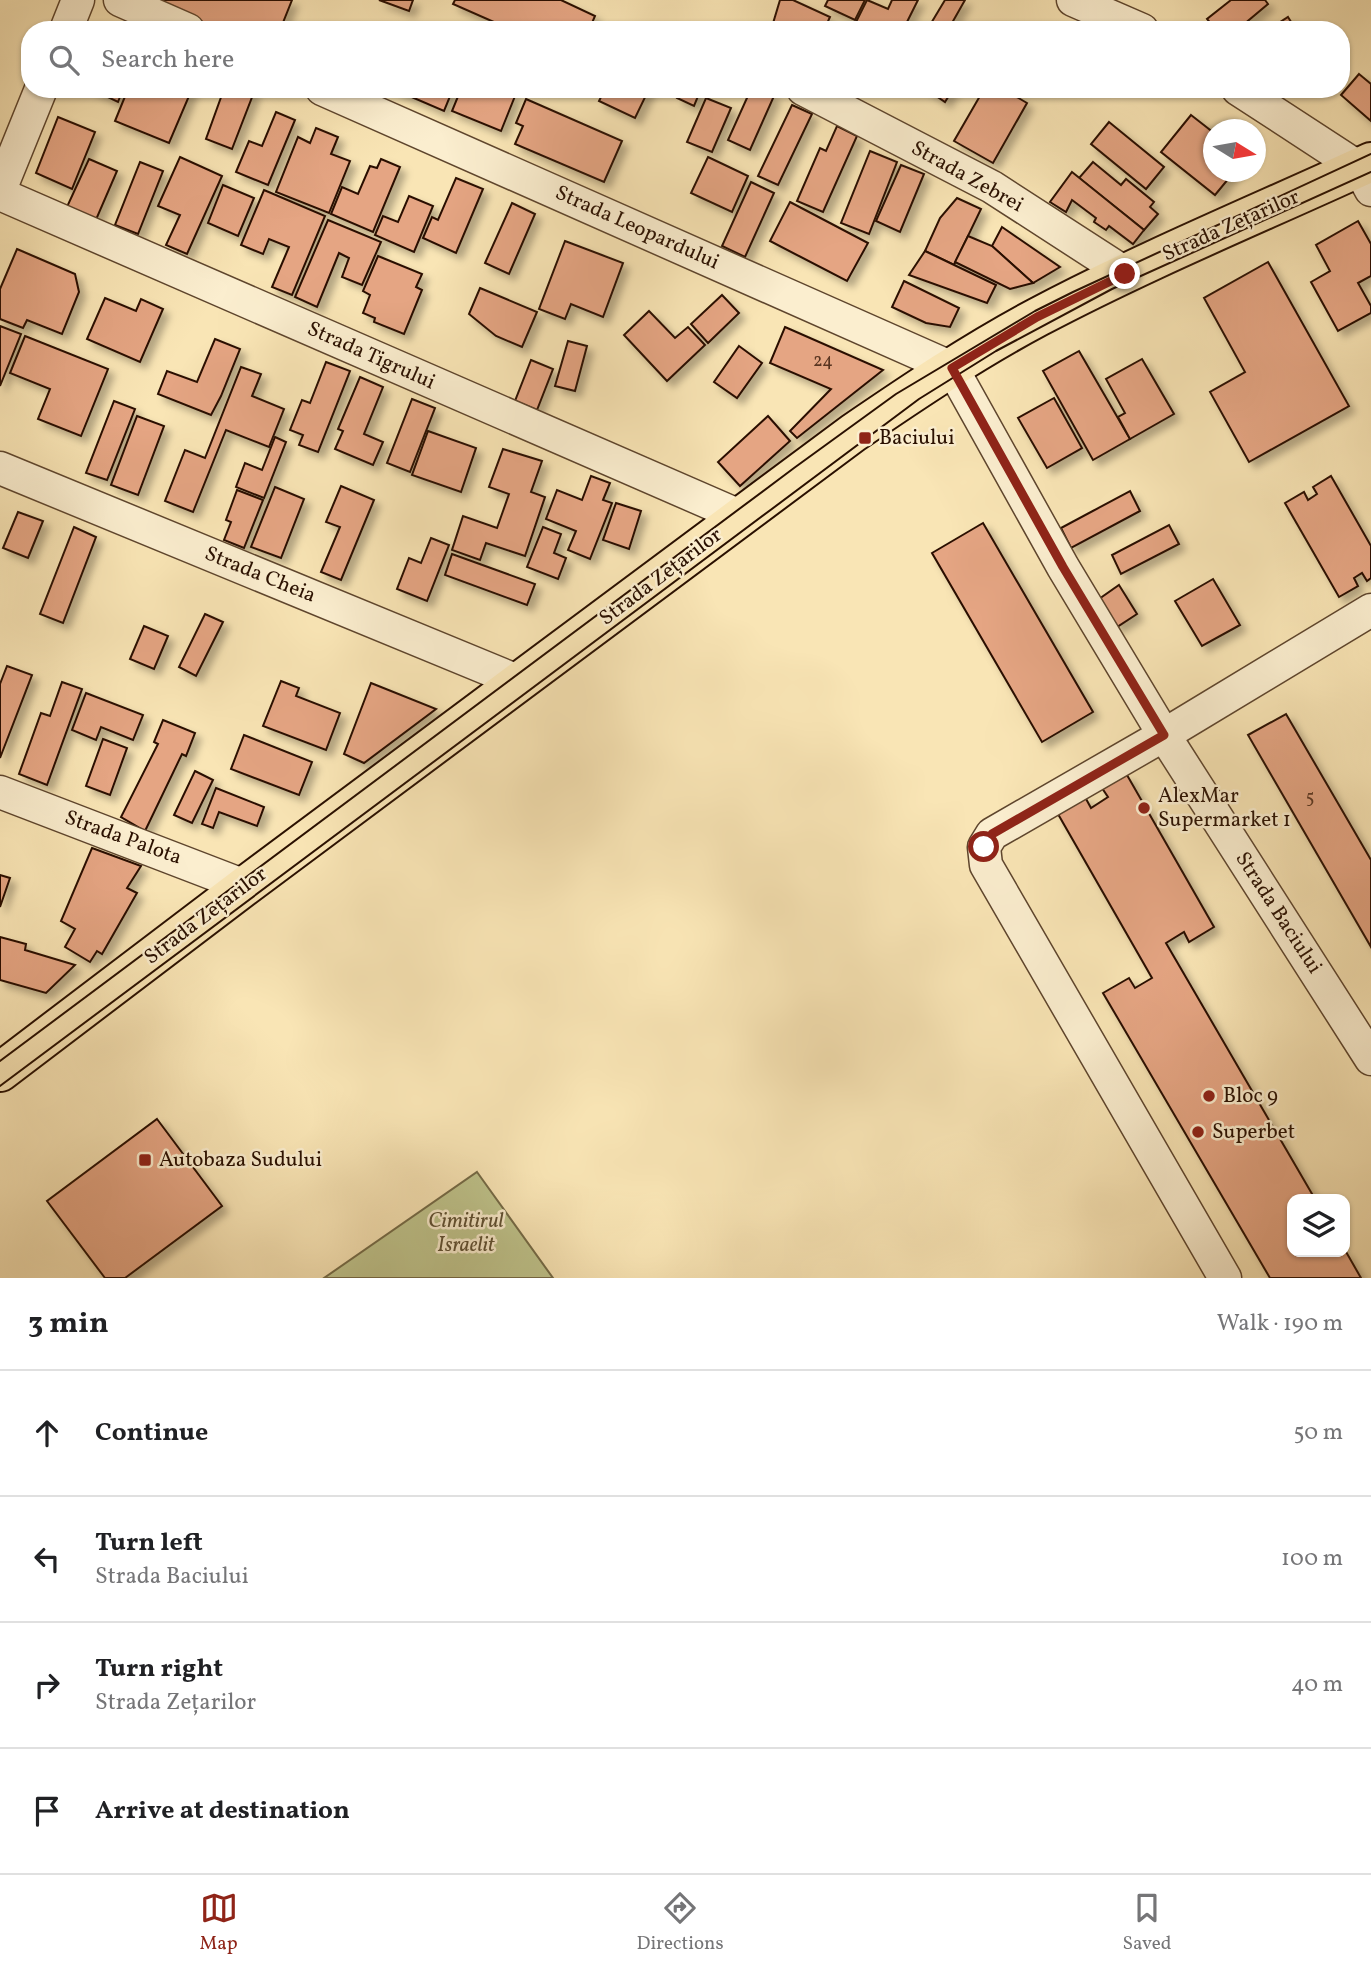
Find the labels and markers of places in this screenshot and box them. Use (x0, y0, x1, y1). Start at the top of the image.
place label: Baciului (879, 424, 955, 453)
marker: Baciului (857, 430, 873, 446)
place label: AlexMar Supermarket 1 (1158, 782, 1291, 835)
marker: AlexMar Supermarket 1 (1136, 800, 1152, 816)
place label: Bloc 9 (1223, 1082, 1278, 1111)
marker: Bloc 9 (1201, 1088, 1217, 1104)
place label: Superbet (1212, 1118, 1295, 1147)
marker: Superbet (1190, 1124, 1206, 1140)
place label: Autobaza Sudului (159, 1146, 322, 1175)
marker: Autobaza Sudului (137, 1152, 153, 1168)

